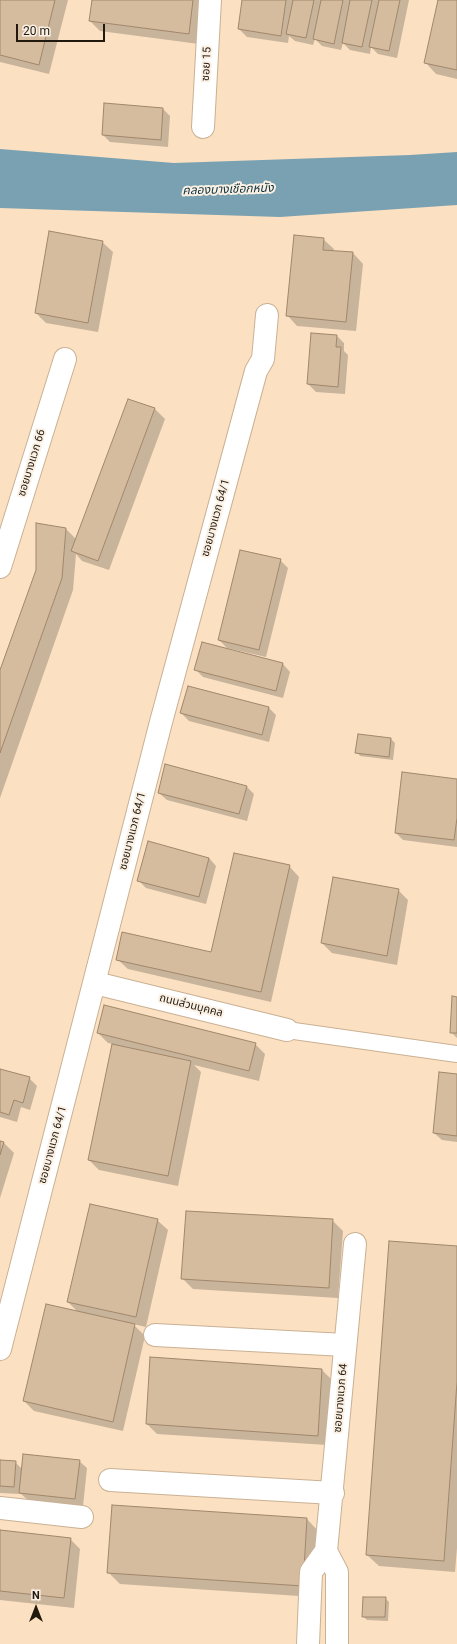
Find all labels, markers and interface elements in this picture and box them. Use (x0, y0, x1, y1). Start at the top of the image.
scale bar (18, 16, 107, 42)
text: 20 m (23, 24, 50, 38)
street label: ซอย 15 (200, 47, 214, 81)
water label: คลองบางเชือกหนัง (182, 181, 274, 199)
street label: ซอยบางแวก 66 (16, 428, 48, 498)
street label: ซอยบางแวก 64/1 (199, 478, 233, 558)
street label: ซอยบางแวก 64/1 (117, 791, 149, 871)
street label: ถนนส่วนบุคคล (158, 992, 224, 1020)
street label: ซอยบางแวก 64/1 (36, 1105, 70, 1185)
street label: ซอยบางแวก 64 (331, 1363, 351, 1433)
north arrow (16, 1588, 56, 1628)
text: N (32, 1589, 40, 1602)

